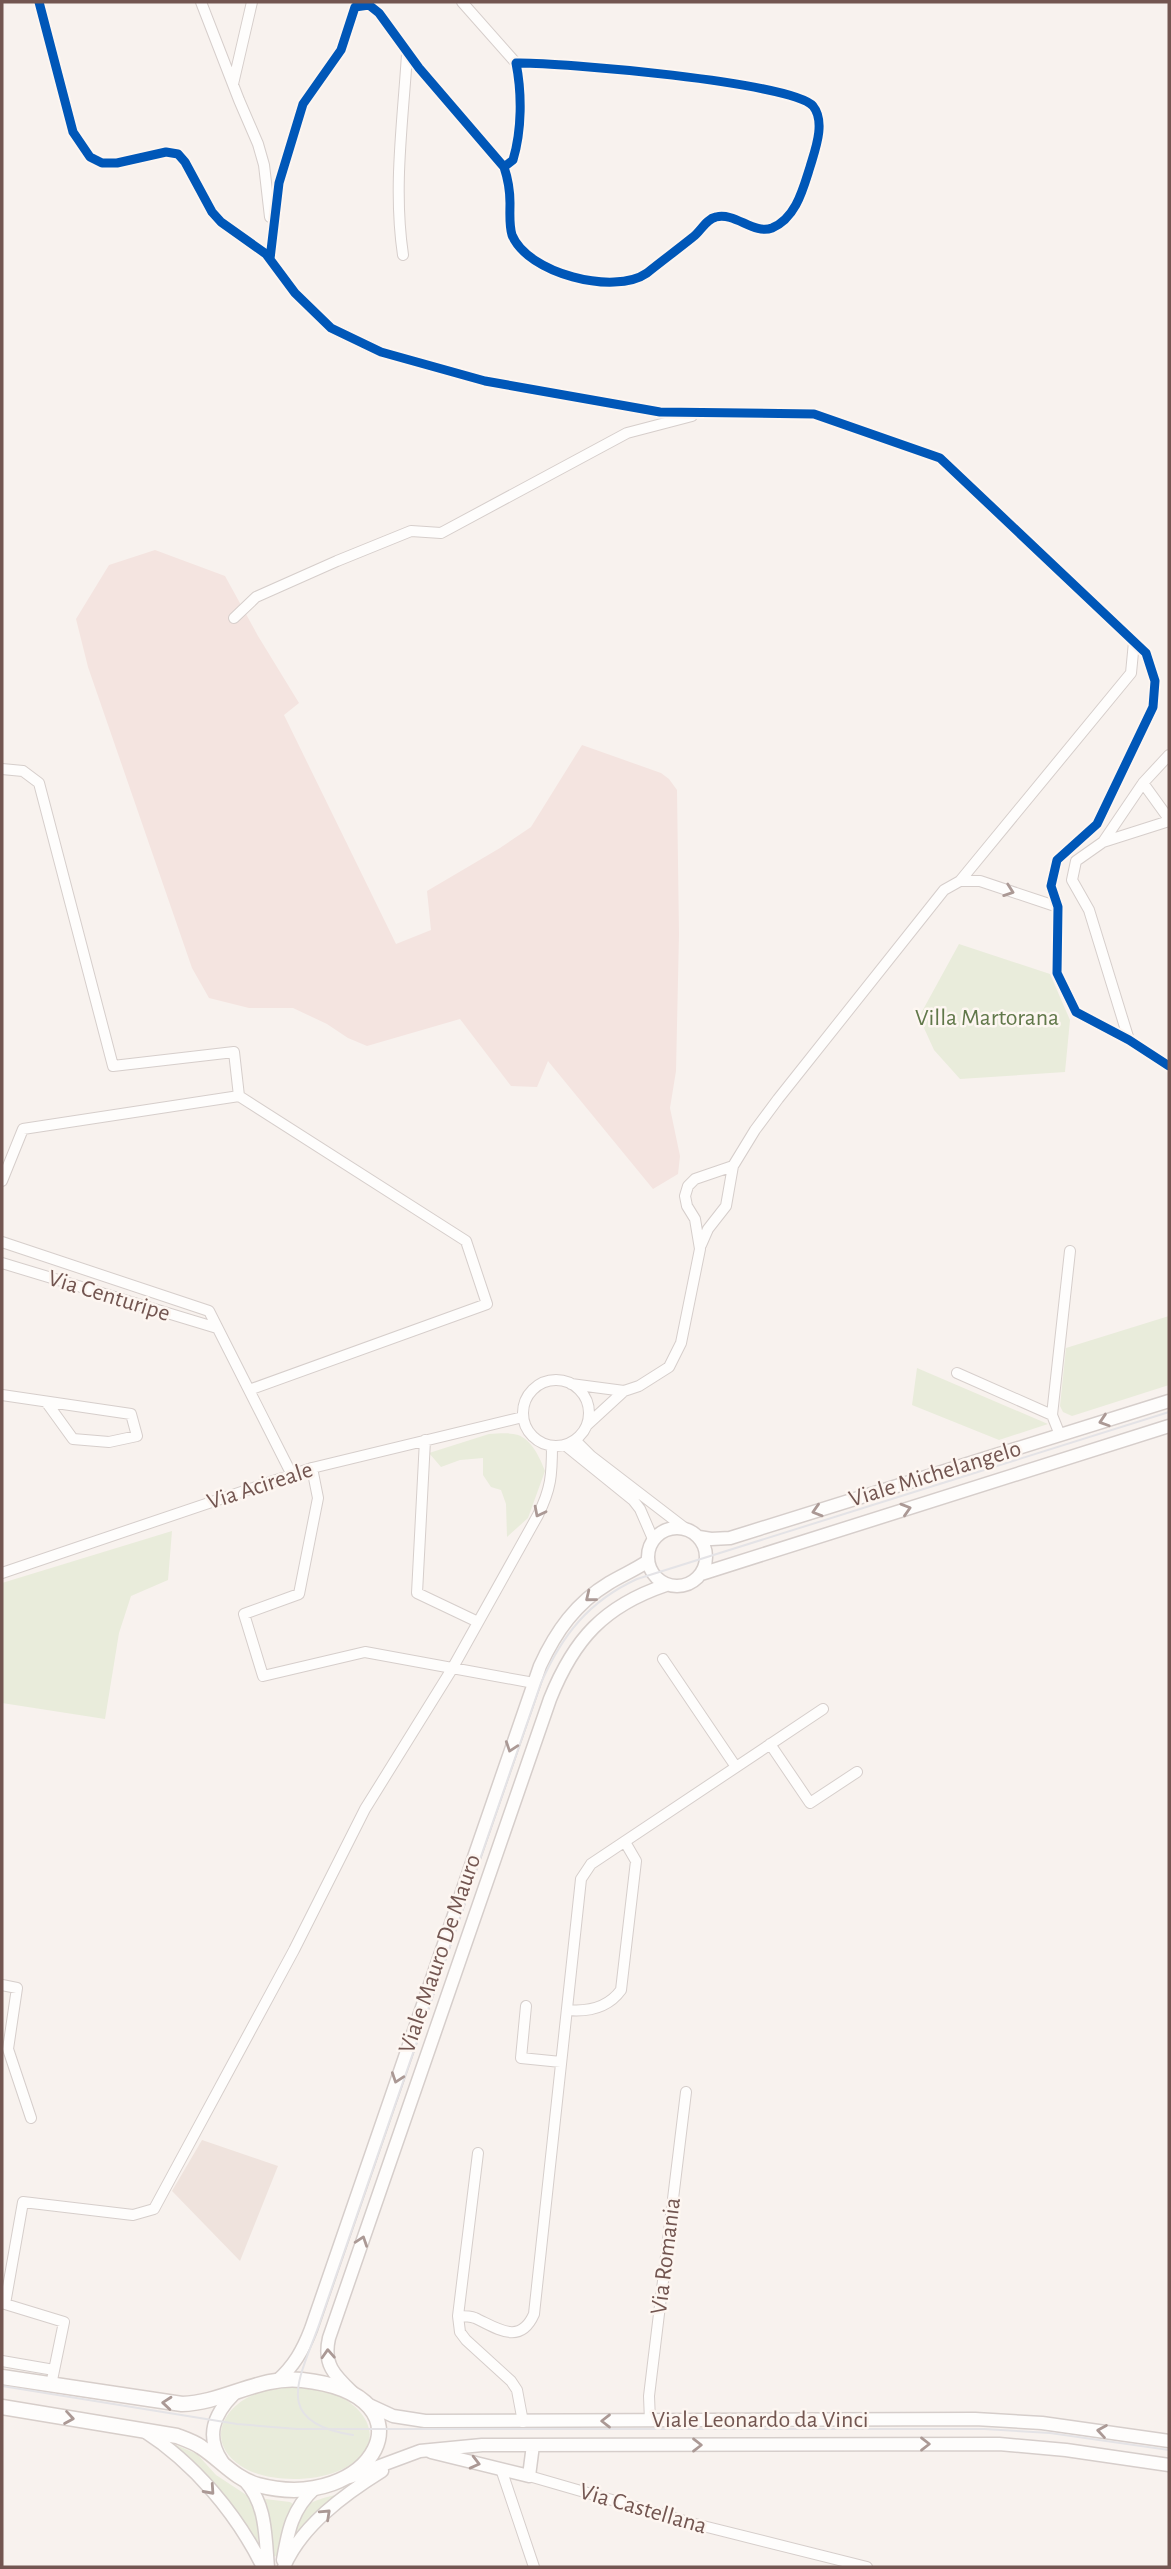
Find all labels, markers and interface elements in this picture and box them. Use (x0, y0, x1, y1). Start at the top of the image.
one-way arrow (1003, 883, 1015, 897)
park label: Villa Martorana (915, 1006, 1059, 1030)
street label: Via Centuripe (45, 1266, 173, 1326)
one-way arrow (1098, 1413, 1110, 1428)
street label: Viale Michelangelo (846, 1436, 1024, 1512)
street label: Via Acireale (204, 1458, 316, 1514)
one-way arrow (811, 1502, 823, 1517)
one-way arrow (900, 1502, 912, 1517)
one-way arrow (534, 1504, 548, 1517)
one-way arrow (585, 1588, 597, 1601)
one-way arrow (505, 1741, 519, 1753)
street label: Viale Mauro De Mauro (395, 1852, 485, 2056)
one-way arrow (391, 2072, 405, 2084)
street label: Via Romania (647, 2196, 685, 2316)
one-way arrow (354, 2235, 368, 2247)
one-way arrow (321, 2348, 336, 2359)
one-way arrow (161, 2396, 172, 2411)
street label: Viale Leonardo da Vinci (651, 2408, 869, 2432)
one-way arrow (63, 2410, 75, 2425)
one-way arrow (600, 2413, 610, 2429)
one-way arrow (1096, 2424, 1108, 2439)
one-way arrow (920, 2436, 931, 2452)
one-way arrow (693, 2437, 703, 2453)
one-way arrow (469, 2455, 481, 2469)
street label: Via Castellana (577, 2479, 709, 2539)
one-way arrow (202, 2482, 215, 2495)
one-way arrow (318, 2510, 331, 2523)

